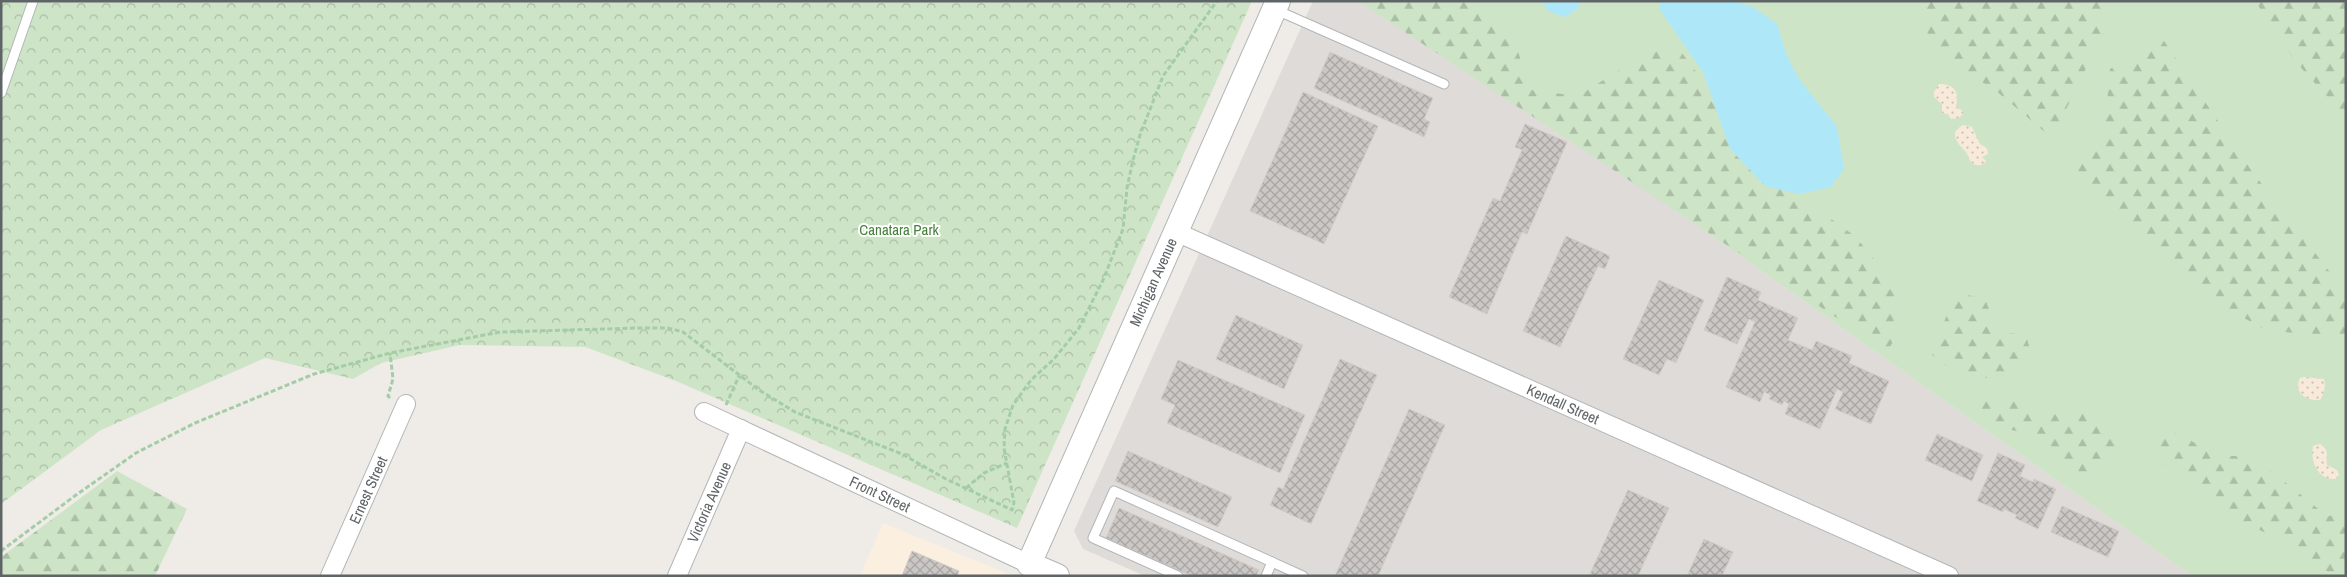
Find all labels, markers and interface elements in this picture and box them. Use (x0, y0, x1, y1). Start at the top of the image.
park label: Canatara Park (859, 219, 939, 240)
street label: Michigan Avenue (1124, 234, 1182, 330)
street label: Kendall Street (1523, 379, 1603, 430)
street label: Ernest Street (344, 452, 392, 527)
street label: Victoria Avenue (682, 458, 736, 546)
street label: Front Street (846, 471, 914, 517)

